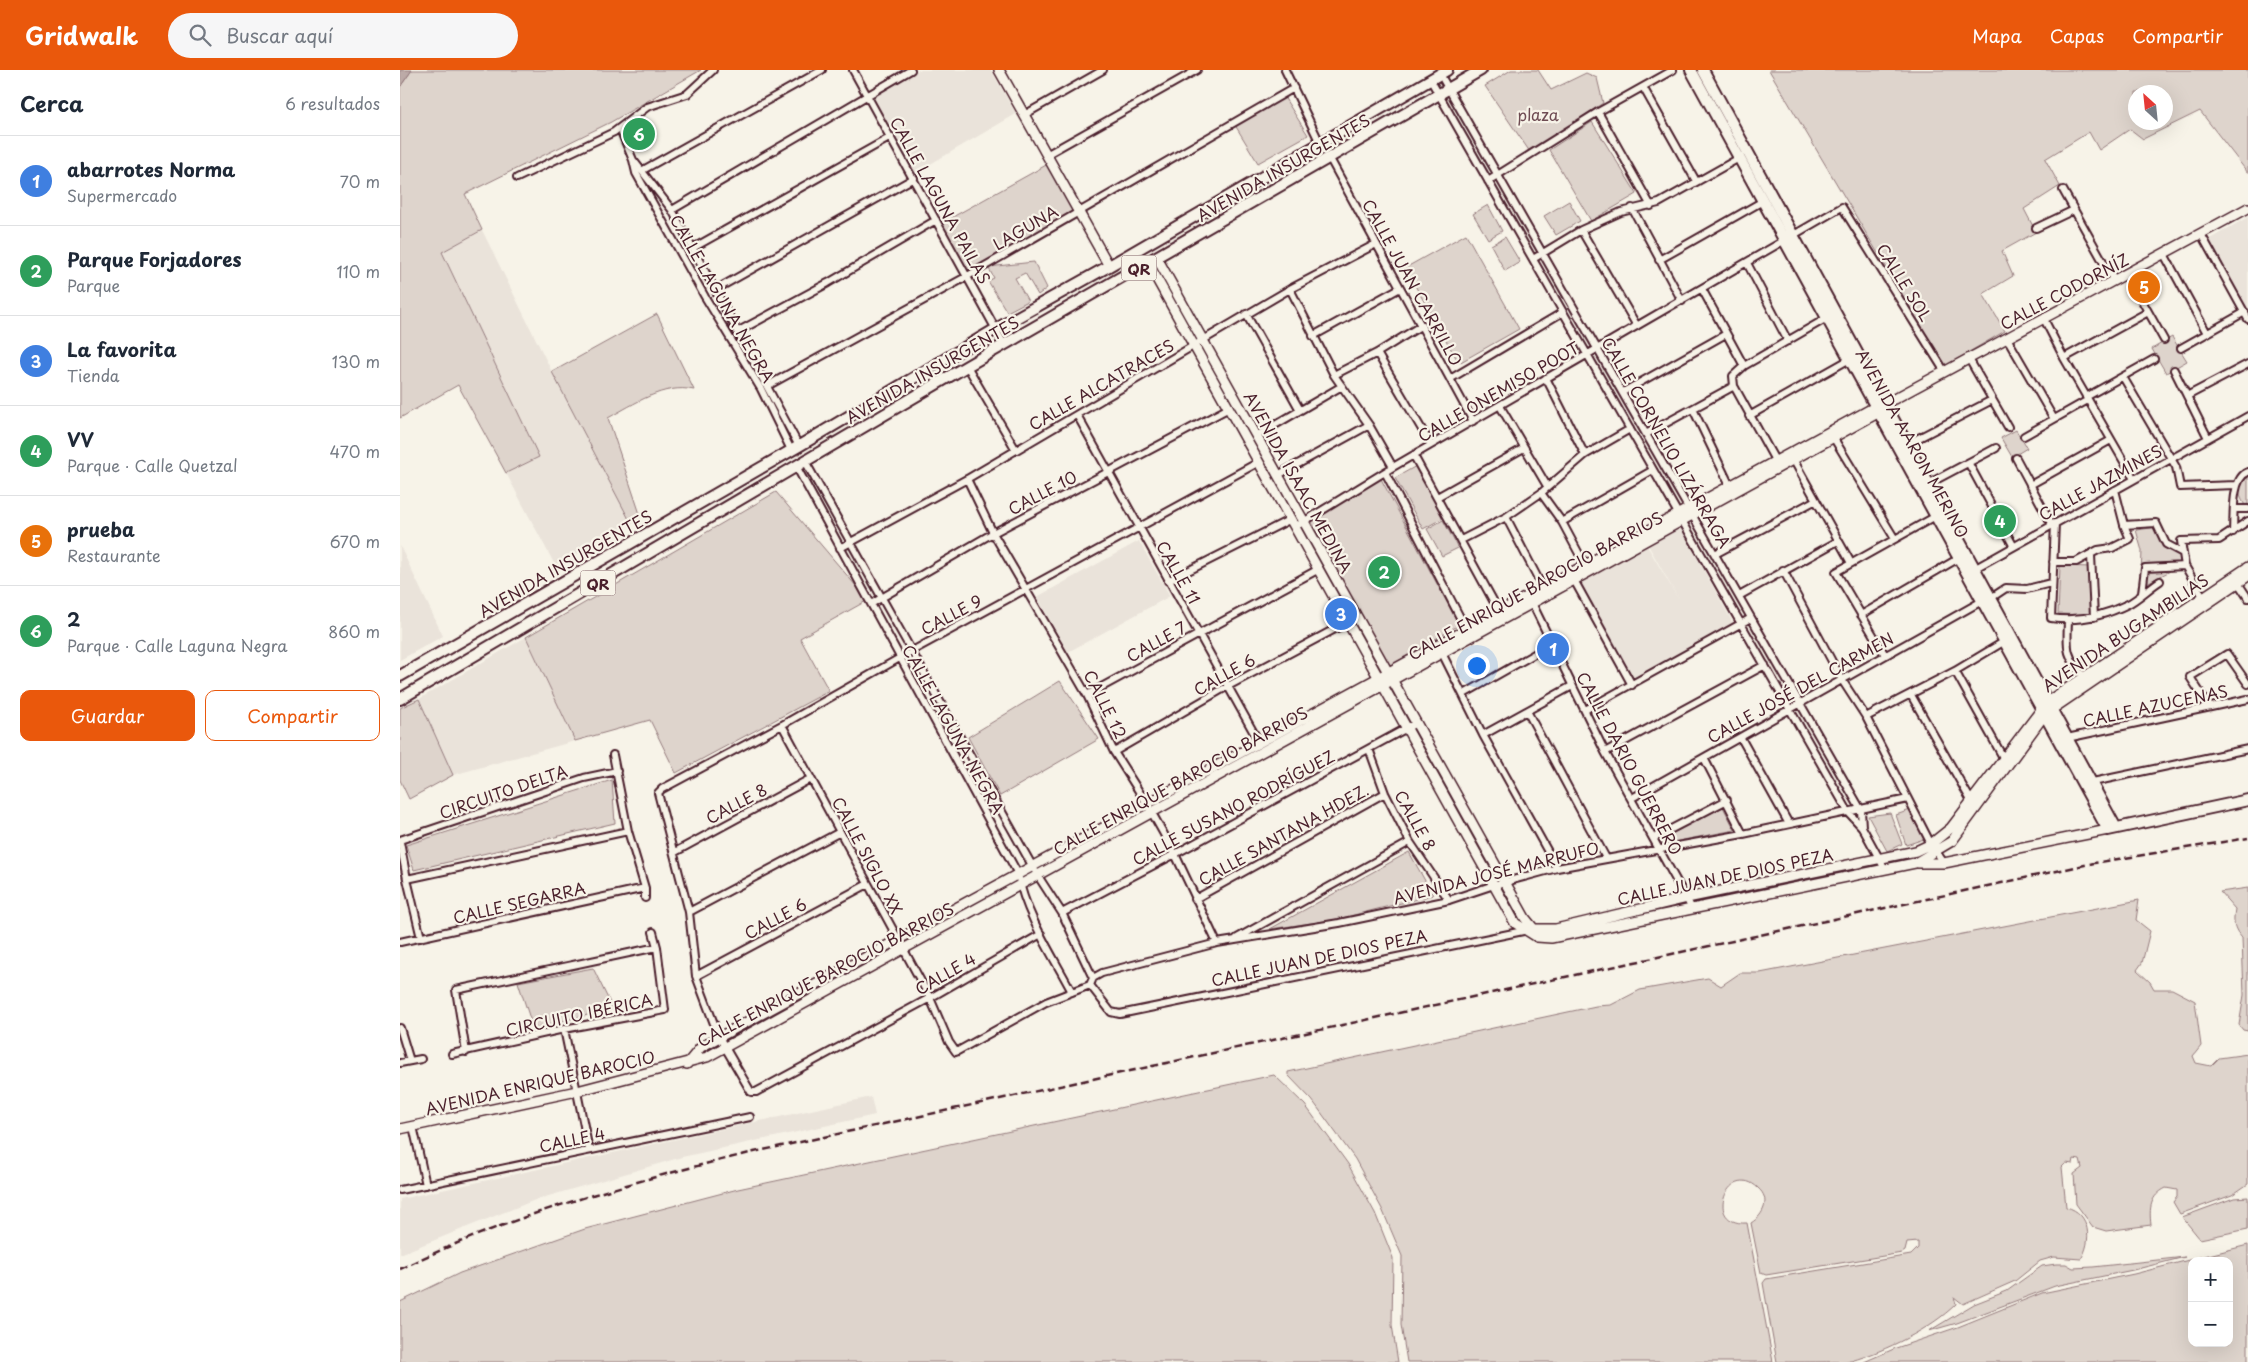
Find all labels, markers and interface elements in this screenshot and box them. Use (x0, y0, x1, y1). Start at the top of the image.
search box (168, 13, 518, 58)
text: Gridwalk (25, 17, 138, 53)
icon: search (186, 21, 214, 49)
text: Buscar aquí (226, 21, 333, 49)
text: Mapa (1972, 22, 2022, 49)
text: Capas (2050, 22, 2104, 49)
text: Compartir (2132, 22, 2223, 49)
north arrow (2128, 85, 2173, 130)
text: Cerca (20, 87, 84, 119)
text: 6 resultados (285, 91, 380, 115)
park label: plaza (1517, 102, 1559, 126)
street label: AVENIDA INSURGENTES (1192, 107, 1374, 227)
street label: CALLE LAGUNA PAILAS (885, 112, 997, 288)
pin: 6 (623, 115, 655, 153)
text: abarrotes Norma (67, 155, 235, 183)
text: 1 (32, 169, 40, 193)
text: 70 m (340, 169, 380, 193)
text: Supermercado (67, 183, 177, 207)
street label: CALLE JUAN CARRILLO (1357, 194, 1469, 370)
street label: LAGUNA (988, 199, 1062, 255)
street label: CALLE LAGUNA NEGRA (665, 209, 781, 387)
street label: CALLE SOL (1872, 238, 1938, 326)
text: Parque Forjadores (67, 245, 242, 273)
street label: CALLE CODORNÍZ (1995, 247, 2133, 335)
road number: QR (1122, 256, 1156, 280)
text: 2 (30, 259, 42, 283)
text: 110 m (337, 259, 380, 283)
pin: 5 (2128, 268, 2160, 306)
text: Parque (67, 273, 120, 297)
street label: AVENIDA INSURGENTES (841, 309, 1023, 429)
street label: CALLE ALCATRACES (1024, 332, 1178, 436)
street label: CALLE CORNELIO LIZÁRRAGA (1597, 332, 1737, 552)
text: La favorita (67, 335, 177, 363)
street label: CALLE ONEMISO POOT (1413, 335, 1583, 447)
street label: AVENIDA AARON MERINO (1851, 344, 1975, 542)
text: 3 (31, 349, 41, 373)
text: 130 m (332, 349, 380, 373)
text: Tienda (67, 363, 120, 387)
street label: AVENIDA ISAAC MEDINA (1239, 387, 1359, 577)
text: VV (67, 425, 94, 453)
street label: CALLE JAZMINES (2034, 438, 2166, 526)
text: 4 (31, 439, 41, 463)
text: 470 m (330, 439, 380, 463)
text: Parque · Calle Quetzal (67, 453, 238, 477)
street label: CALLE 10 (1003, 464, 1081, 520)
pin: 4 (1984, 502, 2016, 540)
street label: AVENIDA INSURGENTES (474, 503, 656, 623)
street label: CALLE ENRIQUE BAROCIO BARRIOS (1403, 505, 1667, 665)
text: prueba (67, 515, 135, 543)
text: 5 (31, 529, 41, 553)
text: 670 m (330, 529, 380, 553)
street label: CALLE 11 (1151, 536, 1207, 608)
text: Restaurante (67, 543, 161, 567)
pin: 2 (1368, 553, 1400, 591)
street label: AVENIDA BUGAMBILIAS (2037, 567, 2213, 697)
road number: QR (580, 570, 616, 596)
street label: CALLE 9 (916, 588, 986, 640)
pin: 3 (1325, 595, 1357, 633)
text: 2 (67, 605, 80, 633)
street label: CALLE 7 (1122, 615, 1190, 667)
text: 6 (30, 619, 42, 643)
text: 860 m (328, 619, 380, 643)
street label: CALLE JOSÉ DEL CARMEN (1702, 626, 1898, 748)
pin: 1 (1537, 630, 1569, 668)
text: Parque · Calle Laguna Negra (67, 633, 288, 657)
street label: CALLE LAGUNA NEGRA (897, 640, 1011, 818)
street label: CALLE 6 (1189, 647, 1259, 701)
your location (1464, 653, 1490, 679)
street label: CALLE 12 (1078, 665, 1134, 743)
street label: CALLE DARIO GUERRERO (1571, 667, 1689, 859)
street label: CALLE AZUCENAS (2080, 678, 2230, 732)
button: Guardar (20, 690, 195, 741)
button: Compartir (205, 690, 380, 741)
street label: CALLE ENRIQUE BAROCIO BARRIOS (1048, 700, 1312, 860)
street label: CALLE SUSANO RODRÍGUEZ (1128, 743, 1339, 871)
street label: CIRCUITO DELTA (436, 758, 570, 824)
street label: CALLE 8 (701, 777, 771, 829)
street label: CALLE SANTANA HDEZ. (1193, 777, 1373, 891)
street label: CALLE 8 (1389, 785, 1443, 855)
street label: CALLE SIGLO XX (827, 792, 909, 918)
street label: AVENIDA JOSÉ MARRUFO (1390, 835, 1602, 909)
street label: CALLE JUAN DE DIOS PEZA (1615, 841, 1835, 911)
street label: CALLE SEGARRA (450, 875, 588, 929)
street label: CALLE 6 (740, 892, 810, 944)
street label: CALLE ENRIQUE BAROCIO BARRIOS (692, 896, 958, 1052)
street label: CALLE JUAN DE DIOS PEZA (1209, 922, 1429, 992)
street label: CALLE 4 (910, 946, 980, 1000)
street label: CIRCUITO IBÉRICA (503, 987, 655, 1041)
street label: AVENIDA ENRIQUE BAROCIO (423, 1044, 657, 1120)
street label: CALLE 4 (537, 1120, 607, 1158)
map controls (2188, 1257, 2233, 1347)
button: + (2188, 1257, 2233, 1302)
button: − (2188, 1302, 2233, 1347)

